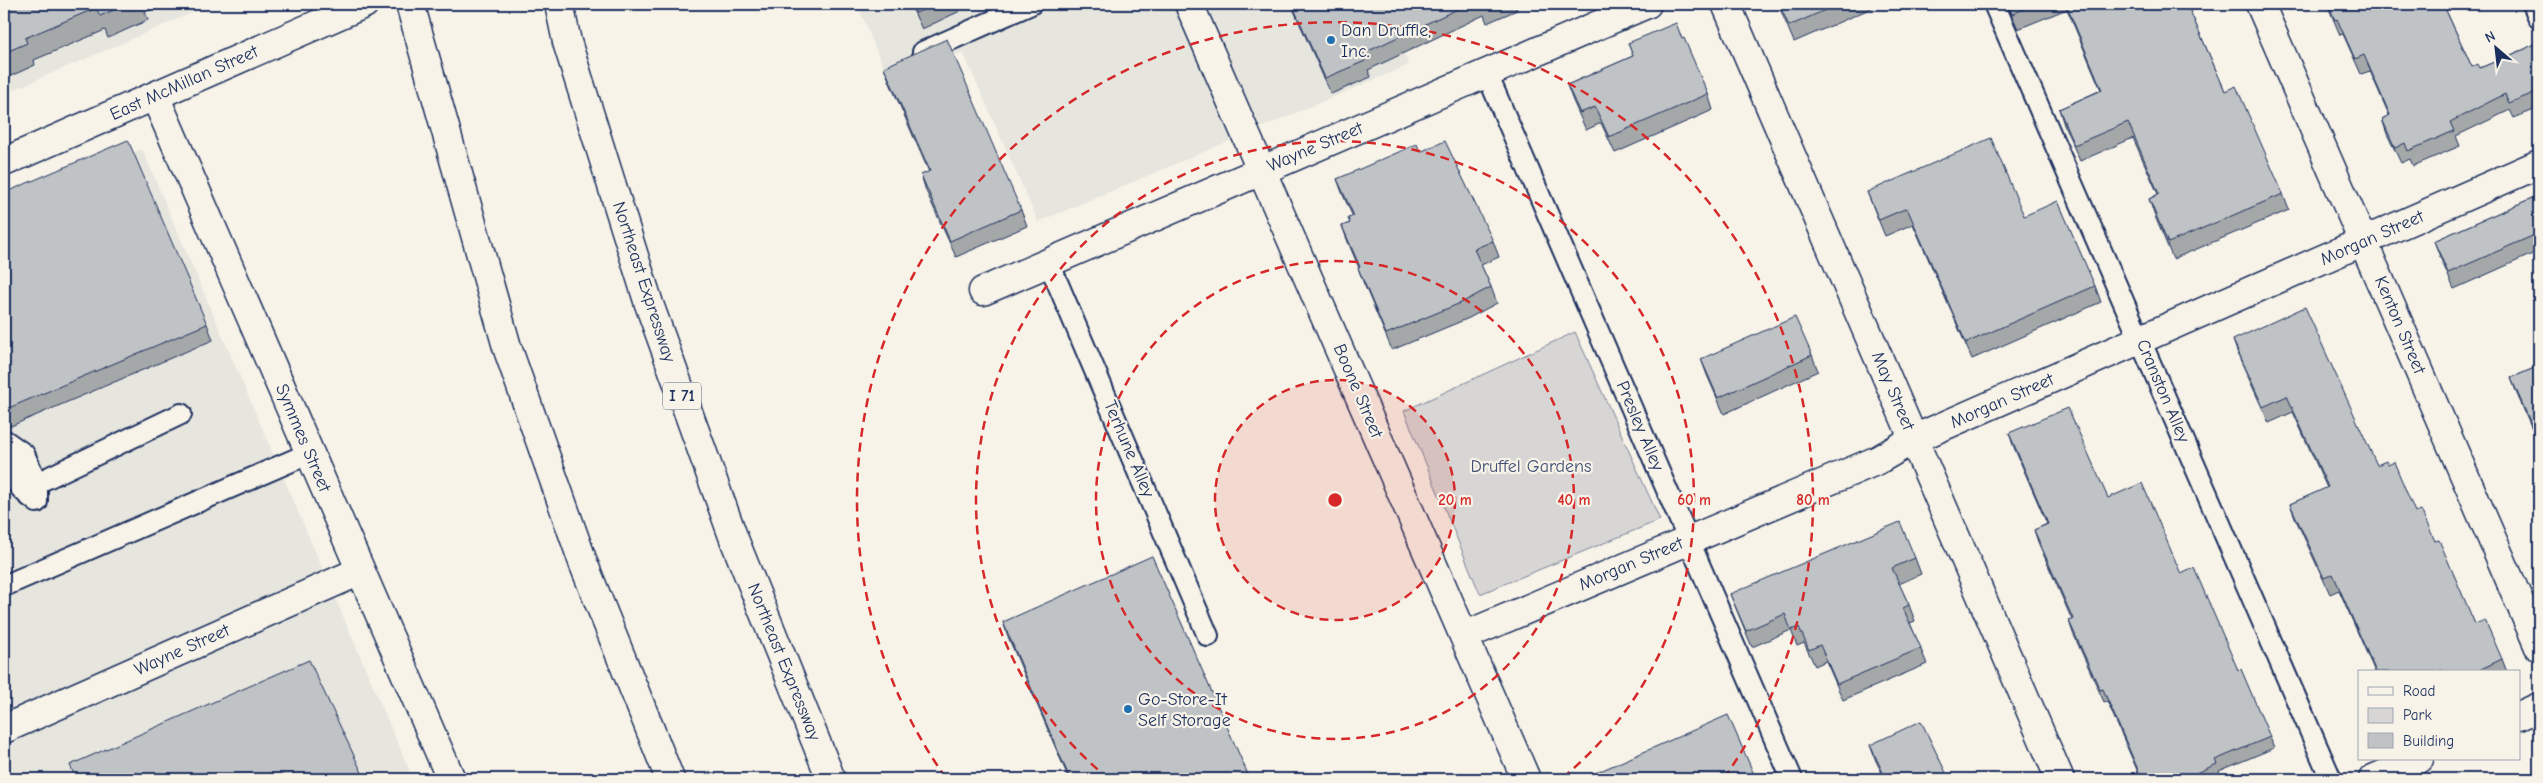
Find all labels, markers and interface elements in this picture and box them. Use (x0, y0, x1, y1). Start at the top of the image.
place label: Dan Druffle, Inc. (1341, 20, 1431, 62)
north arrow (2470, 22, 2520, 72)
text: N (2482, 27, 2498, 47)
marker: Dan Druffle, Inc. (1325, 34, 1337, 46)
street label: East McMillan Street (107, 41, 262, 125)
street label: Wayne Street (1264, 117, 1367, 177)
street label: Northeast Expressway (608, 199, 680, 366)
street label: Morgan Street (2317, 205, 2428, 270)
street label: Kenton Street (2370, 273, 2430, 378)
street label: Cranston Alley (2132, 336, 2195, 447)
street label: Boone Street (1329, 341, 1388, 442)
street label: May Street (1867, 348, 1919, 434)
street label: Morgan Street (1947, 368, 2058, 433)
street label: Presley Alley (1612, 378, 1669, 475)
street label: Symmes Street (271, 381, 336, 496)
road number: I 71 (663, 382, 701, 410)
street label: Terhune Alley (1099, 397, 1159, 502)
park label: Druffel Gardens (1470, 456, 1592, 477)
centre of rings (1326, 491, 1344, 509)
text: 20 m (1438, 491, 1472, 509)
text: 40 m (1558, 491, 1591, 509)
text: 60 m (1677, 491, 1711, 509)
text: 80 m (1796, 491, 1830, 509)
street label: Morgan Street (1576, 532, 1687, 595)
street label: Northeast Expressway (743, 580, 826, 745)
street label: Wayne Street (131, 619, 234, 680)
legend (2358, 670, 2520, 760)
text: Road (2403, 682, 2435, 700)
place label: Go-Store-It Self Storage (1138, 689, 1231, 731)
marker: Go-Store-It Self Storage (1122, 703, 1134, 715)
text: Park (2403, 706, 2432, 724)
text: Building (2403, 732, 2454, 750)

